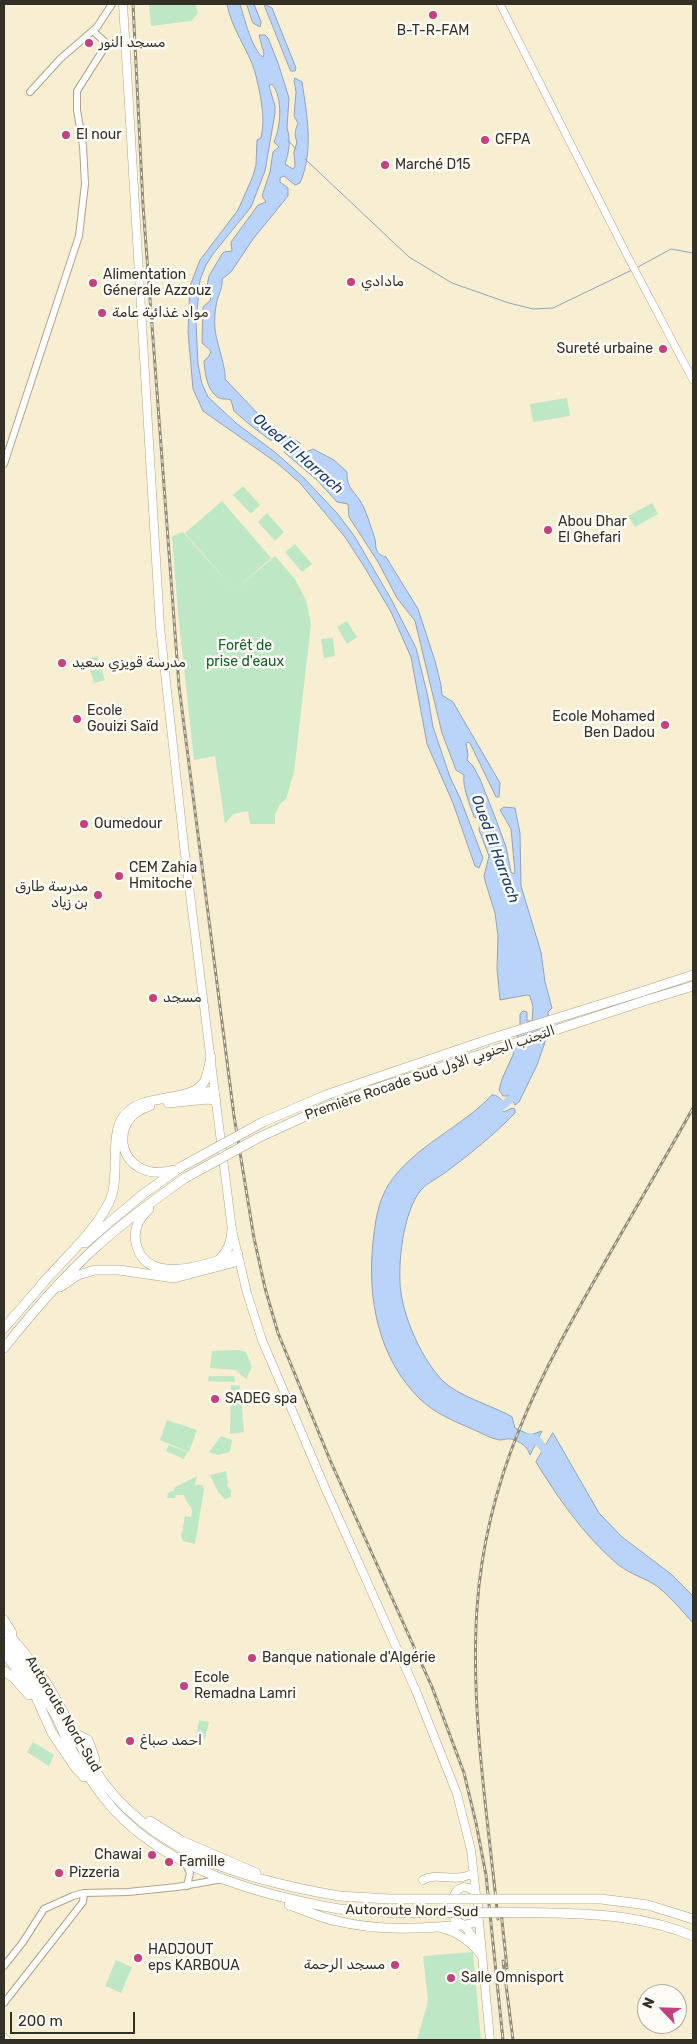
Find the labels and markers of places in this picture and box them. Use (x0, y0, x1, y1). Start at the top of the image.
marker: B-T-R-FAM (427, 9, 439, 21)
place label: B-T-R-FAM (397, 23, 469, 39)
place label: مسجد النور (99, 35, 165, 51)
marker: مسجد النور (83, 37, 95, 49)
place label: El nour (76, 127, 122, 143)
marker: El nour (60, 129, 72, 141)
place label: CFPA (495, 132, 530, 148)
marker: CFPA (479, 134, 491, 146)
place label: Marché D15 (395, 157, 471, 173)
marker: Marché D15 (379, 159, 391, 171)
place label: Alimentation Génerale Azzouz (103, 267, 211, 300)
place label: مادادي (361, 274, 404, 290)
marker: مادادي (345, 276, 357, 288)
marker: Alimentation Génerale Azzouz (87, 277, 99, 289)
place label: مواد غذائية عامة (112, 305, 208, 321)
marker: مواد غذائية عامة (96, 307, 108, 319)
place label: Sureté urbaine (557, 341, 653, 357)
marker: Sureté urbaine (657, 343, 669, 355)
place label: Abou Dhar El Ghefari (558, 514, 627, 546)
marker: Abou Dhar El Ghefari (542, 524, 554, 536)
place label: مدرسة قويزي سعيد (72, 655, 186, 671)
marker: مدرسة قويزي سعيد (56, 657, 68, 669)
place label: Ecole Gouizi Saïd (87, 703, 158, 736)
place label: Ecole Mohamed Ben Dadou (552, 709, 655, 742)
marker: Ecole Gouizi Saïd (71, 713, 83, 725)
marker: Ecole Mohamed Ben Dadou (659, 719, 671, 731)
place label: Oumedour (94, 816, 162, 832)
marker: Oumedour (78, 818, 90, 830)
place label: CEM Zahia Hmitoche (129, 860, 197, 892)
marker: CEM Zahia Hmitoche (113, 870, 125, 882)
place label: مدرسة طارق بن زياد (15, 879, 88, 912)
marker: مدرسة طارق بن زياد (92, 889, 104, 901)
place label: مسجد (163, 990, 202, 1006)
marker: مسجد (147, 992, 159, 1004)
place label: SADEG spa (225, 1391, 297, 1407)
marker: SADEG spa (209, 1393, 221, 1405)
place label: Banque nationale d'Algérie (262, 1650, 436, 1666)
marker: Banque nationale d'Algérie (246, 1652, 258, 1664)
place label: Ecole Remadna Lamri (194, 1670, 296, 1702)
marker: Ecole Remadna Lamri (178, 1680, 190, 1692)
place label: احمد صباغ (140, 1733, 202, 1749)
marker: احمد صباغ (124, 1735, 136, 1747)
place label: Chawai (94, 1847, 142, 1863)
marker: Chawai (146, 1849, 158, 1861)
place label: Famille (179, 1854, 225, 1870)
marker: Famille (163, 1856, 175, 1868)
place label: Pizzeria (69, 1865, 120, 1881)
marker: Pizzeria (53, 1867, 65, 1879)
place label: HADJOUT eps KARBOUA (148, 1942, 240, 1974)
marker: HADJOUT eps KARBOUA (132, 1952, 144, 1964)
place label: مسجد الرحمة (304, 1957, 385, 1973)
marker: مسجد الرحمة (389, 1959, 401, 1971)
place label: Salle Omnisport (461, 1970, 564, 1986)
marker: Salle Omnisport (445, 1972, 457, 1984)

